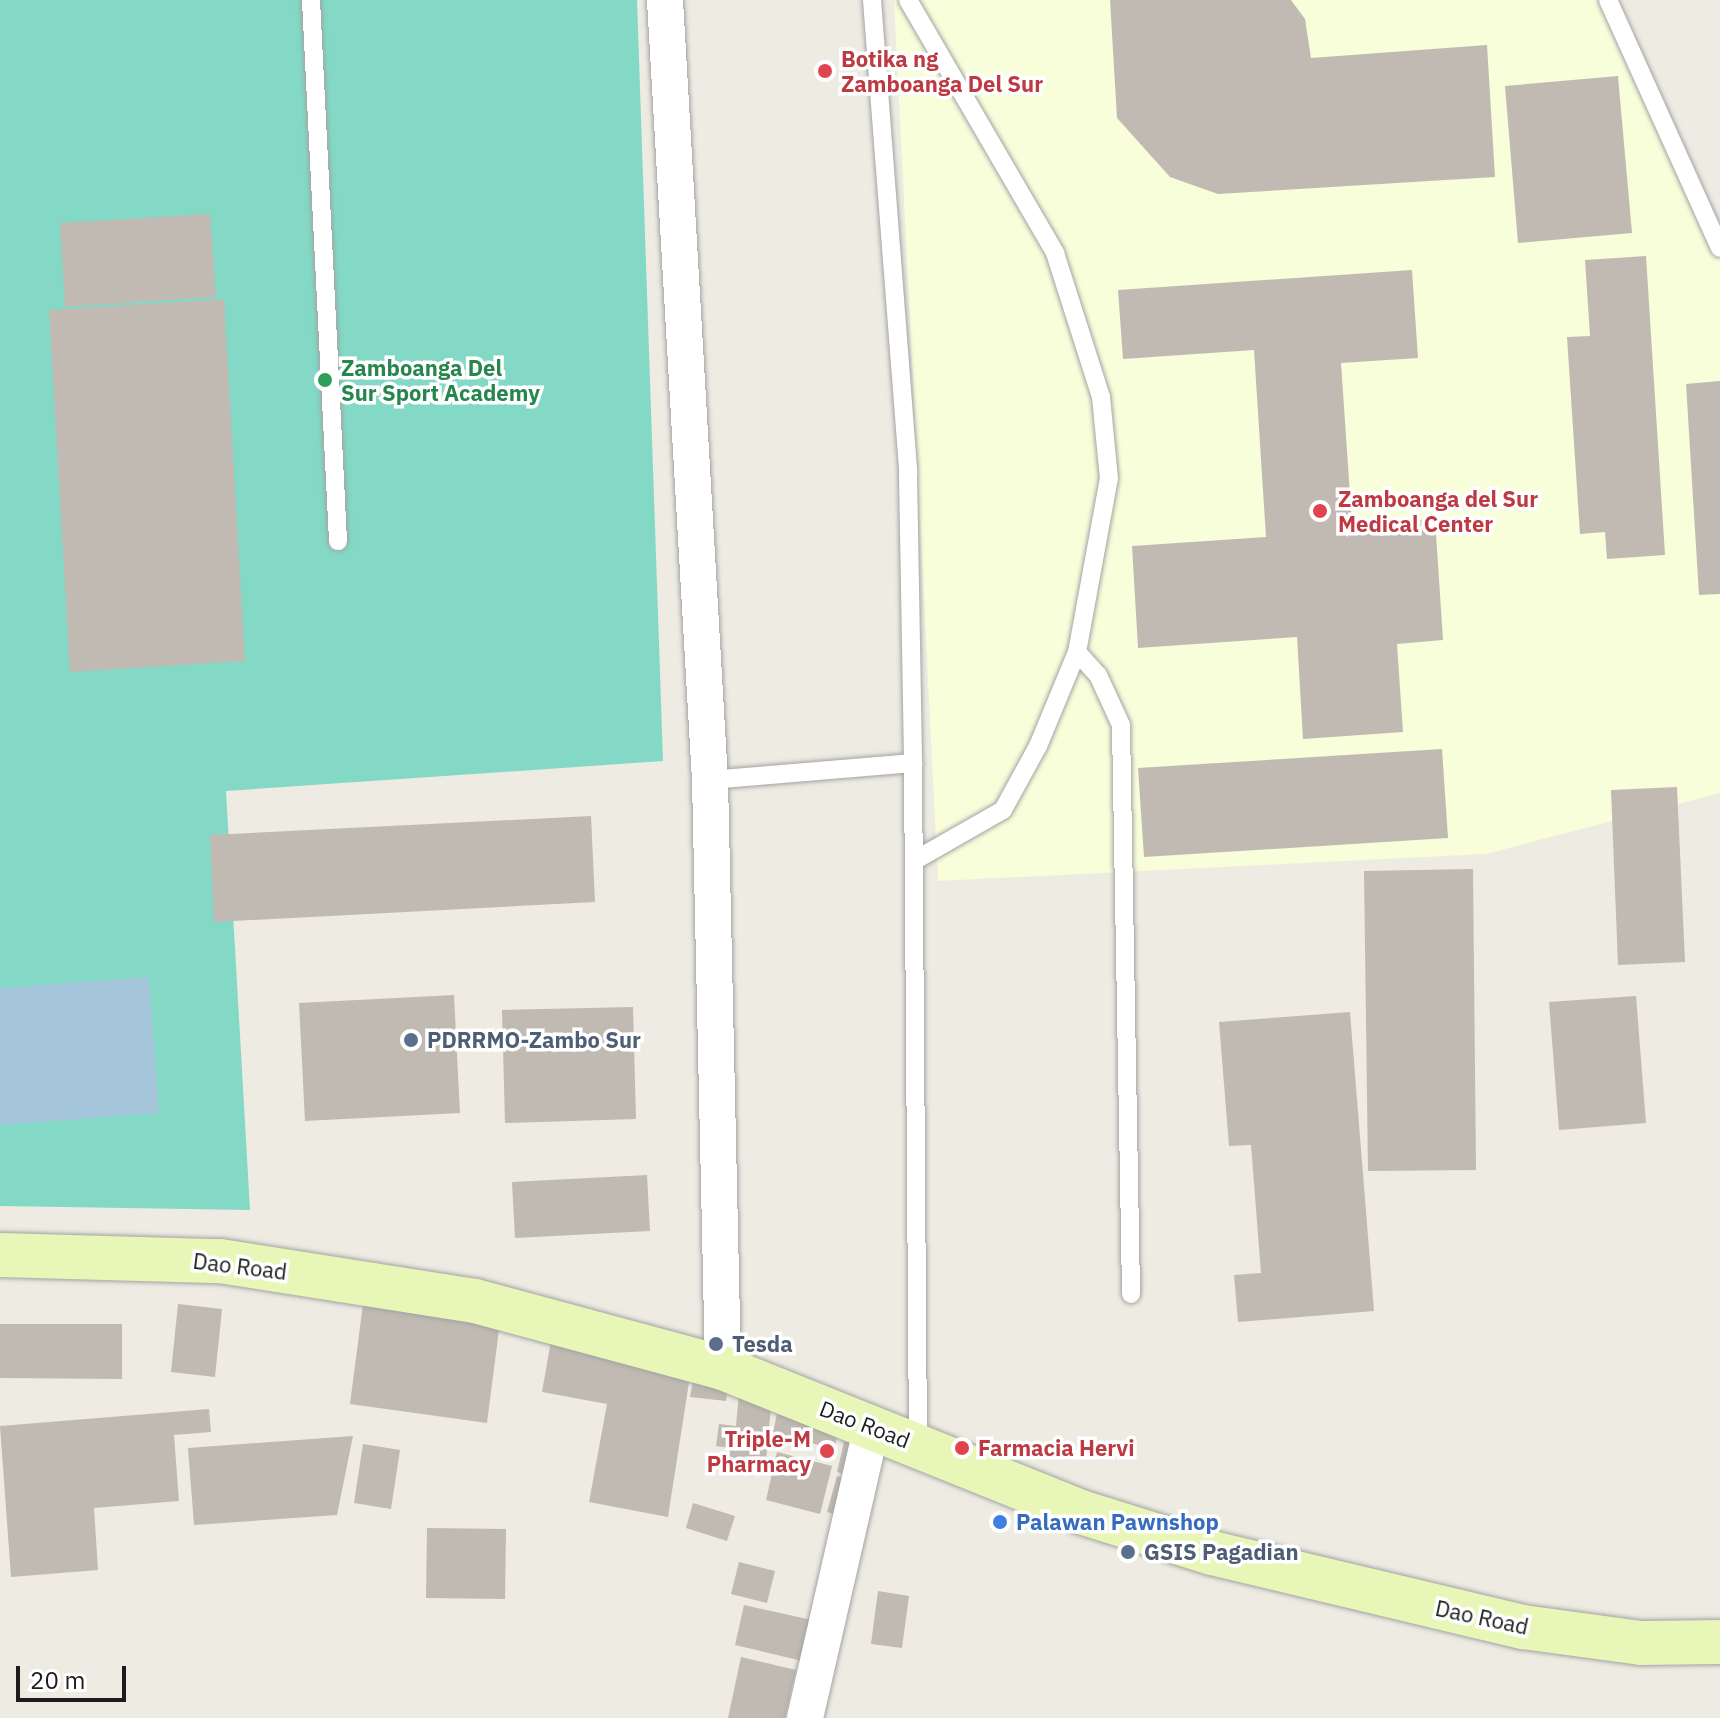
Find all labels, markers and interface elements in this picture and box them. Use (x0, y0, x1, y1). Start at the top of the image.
place label: Botika ng Zamboanga Del Sur (841, 45, 1043, 96)
marker: Botika ng Zamboanga Del Sur (816, 62, 834, 80)
place label: Zamboanga Del Sur Sport Academy (341, 354, 540, 406)
marker: Zamboanga Del Sur Sport Academy (316, 371, 334, 389)
place label: Zamboanga del Sur Medical Center (1338, 485, 1538, 536)
marker: Zamboanga del Sur Medical Center (1309, 500, 1331, 522)
place label: PDRRMO-Zambo Sur (427, 1027, 641, 1053)
marker: PDRRMO-Zambo Sur (402, 1031, 420, 1049)
street label: Dao Road (191, 1247, 289, 1285)
place label: Tesda (732, 1331, 793, 1357)
marker: Tesda (707, 1335, 725, 1353)
street label: Dao Road (816, 1395, 914, 1453)
place label: Triple-M Pharmacy (707, 1425, 811, 1476)
place label: Farmacia Hervi (978, 1435, 1134, 1461)
marker: Farmacia Hervi (953, 1439, 971, 1457)
marker: Triple-M Pharmacy (818, 1442, 836, 1460)
place label: Palawan Pawnshop (1016, 1509, 1219, 1535)
marker: Palawan Pawnshop (991, 1513, 1009, 1531)
place label: GSIS Pagadian (1144, 1539, 1299, 1565)
marker: GSIS Pagadian (1119, 1543, 1137, 1561)
street label: Dao Road (1433, 1594, 1531, 1640)
scale bar (20, 1650, 130, 1700)
text: 20 m (30, 1664, 85, 1696)

